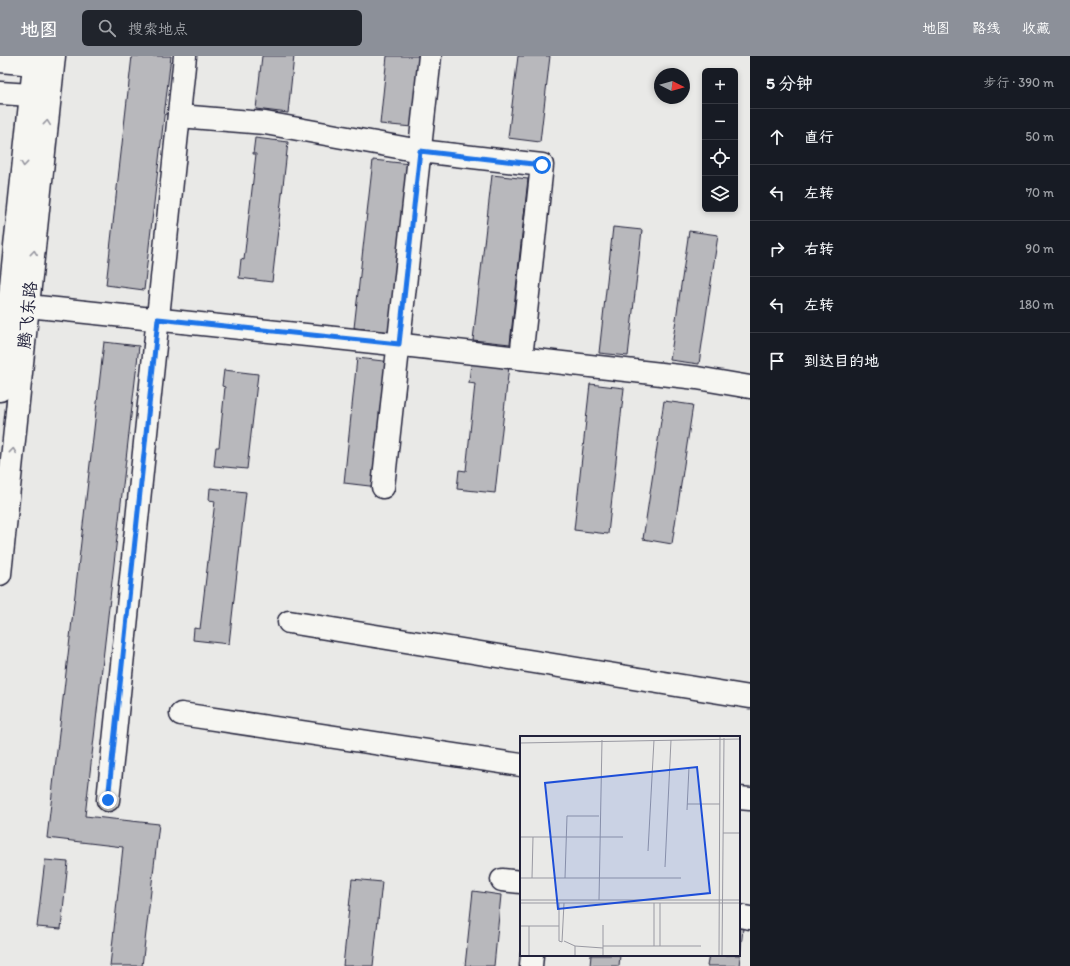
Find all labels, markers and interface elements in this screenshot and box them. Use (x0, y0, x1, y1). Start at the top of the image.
search box (82, 10, 362, 46)
icon: search (96, 17, 118, 39)
text: 地图 (20, 18, 58, 41)
text: 搜索地点 (128, 20, 188, 38)
text: 地图 (922, 20, 950, 37)
text: 路线 (972, 20, 1000, 37)
text: 收藏 (1022, 20, 1050, 37)
north arrow (654, 68, 690, 104)
map controls (702, 68, 738, 212)
button: + (702, 68, 738, 104)
text: 5 分钟 (766, 73, 813, 93)
text: 步行 · 390 m (983, 75, 1054, 90)
button: − (702, 104, 738, 140)
one-way arrow (42, 120, 51, 126)
icon: ahead (766, 126, 788, 148)
text: 直行 (804, 128, 834, 146)
text: 50 m (1025, 129, 1054, 144)
button: locate (702, 140, 738, 176)
route start (533, 156, 551, 174)
one-way arrow (19, 161, 28, 167)
button: layers (702, 176, 738, 212)
icon: left (766, 182, 788, 204)
text: 左转 (804, 184, 834, 202)
text: 70 m (1026, 185, 1054, 200)
icon: right (766, 238, 788, 260)
text: 右转 (804, 240, 834, 258)
text: 90 m (1025, 241, 1054, 256)
one-way arrow (29, 250, 38, 256)
street label: 腾飞东路 (14, 280, 40, 350)
icon: left (766, 294, 788, 316)
text: 左转 (804, 296, 834, 314)
text: 180 m (1019, 297, 1054, 312)
icon: arrive (766, 350, 788, 372)
text: 到达目的地 (804, 352, 879, 370)
one-way arrow (8, 448, 17, 455)
inset map (520, 736, 740, 956)
route end (99, 791, 117, 809)

